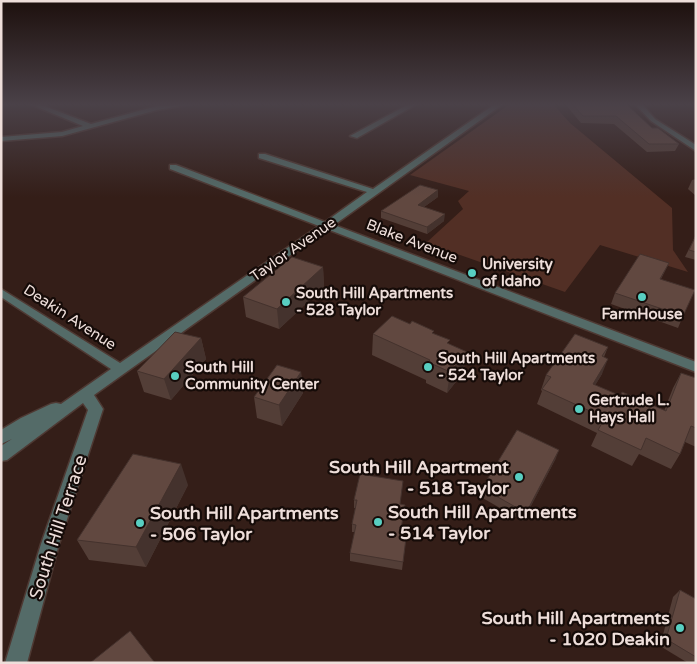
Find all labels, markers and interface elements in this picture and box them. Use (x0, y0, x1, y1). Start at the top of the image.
street label: Taylor Avenue (247, 213, 339, 285)
street label: Blake Avenue (364, 215, 460, 267)
place label: University of Idaho (482, 255, 553, 290)
marker: University of Idaho (466, 267, 478, 279)
street label: Deakin Avenue (20, 280, 120, 354)
place label: South Hill Apartments - 528 Taylor (296, 284, 453, 320)
marker: FarmHouse (636, 291, 648, 303)
marker: South Hill Apartments - 528 Taylor (280, 296, 292, 308)
place label: FarmHouse (602, 305, 683, 323)
place label: South Hill Apartments - 524 Taylor (438, 349, 595, 385)
place label: South Hill Community Center (185, 358, 319, 394)
marker: South Hill Apartments - 524 Taylor (422, 361, 434, 373)
marker: South Hill Community Center (169, 370, 181, 382)
place label: Gertrude L. Hays Hall (589, 391, 670, 427)
marker: Gertrude L. Hays Hall (573, 403, 585, 415)
street label: South Hill Terrace (24, 452, 92, 602)
place label: South Hill Apartment - 518 Taylor (329, 456, 510, 499)
marker: South Hill Apartment - 518 Taylor (513, 471, 525, 483)
place label: South Hill Apartments - 514 Taylor (388, 501, 577, 544)
place label: South Hill Apartments - 506 Taylor (150, 502, 339, 545)
marker: South Hill Apartments - 514 Taylor (372, 516, 384, 528)
marker: South Hill Apartments - 506 Taylor (134, 517, 146, 529)
place label: South Hill Apartments - 1020 Deakin (481, 607, 670, 650)
marker: South Hill Apartments - 1020 Deakin (674, 622, 686, 634)

